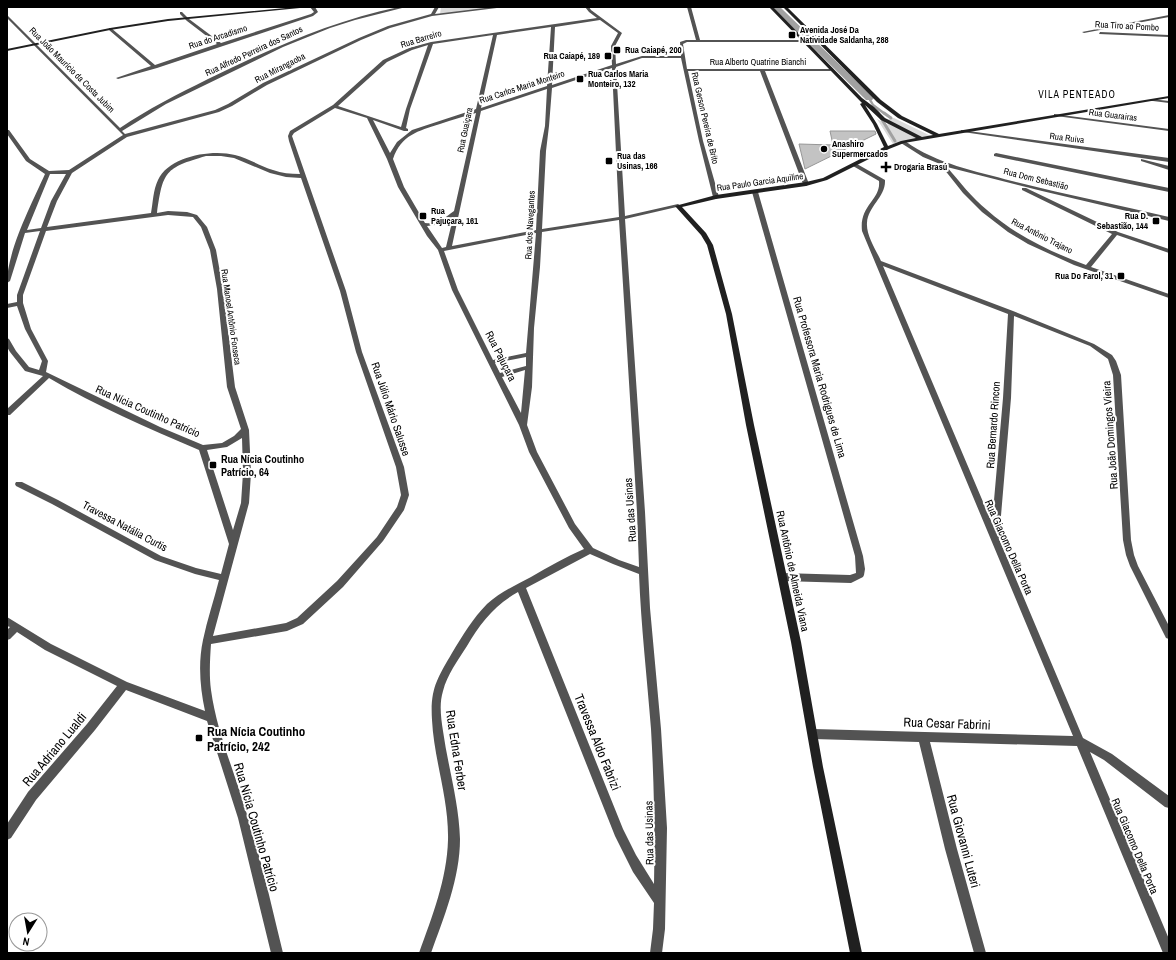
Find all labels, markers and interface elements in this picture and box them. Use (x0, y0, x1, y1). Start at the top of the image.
street label: Rua Tiro ao Pombo (1095, 18, 1159, 34)
street label: Rua do Arcadismo (187, 22, 249, 52)
street label: Rua Alfredo Perreira dos Santos (203, 23, 305, 79)
place label: Avenida José Da Natividade Saldanha, 288 (800, 24, 889, 46)
street label: Rua João Maurício da Costa Jubim (27, 25, 117, 115)
street label: Rua Barreiro (399, 27, 443, 51)
marker: Avenida José Da Natividade Saldanha, 288 (787, 30, 797, 40)
place label: Rua Caiapé, 200 (625, 44, 682, 56)
marker: Rua Caiapé, 200 (612, 45, 622, 55)
street label: Rua Mirangaoba (253, 50, 307, 86)
place label: Rua Caiapé, 189 (543, 50, 600, 62)
marker: Rua Caiapé, 189 (603, 51, 613, 61)
street label: Rua Alberto Quatrine Bianchi (710, 56, 806, 68)
street label: Rua Carlos Maria Monteiro (478, 68, 566, 106)
place label: Rua Carlos Maria Monteiro, 132 (588, 68, 649, 90)
street label: Rua Gerson Pereira de Brito (689, 71, 721, 165)
marker: Rua Carlos Maria Monteiro, 132 (575, 74, 585, 84)
district label: VILA PENTEADO (1038, 88, 1116, 101)
street label: Rua Guaiçara (454, 106, 476, 154)
street label: Rua Guarairas (1088, 106, 1138, 124)
street label: Rua Ruiva (1049, 130, 1085, 146)
place label: Anashiro Supermercados (832, 138, 888, 160)
marker: Anashiro Supermercados (819, 144, 829, 154)
place label: Rua das Usinas, 166 (617, 150, 658, 172)
marker: Rua das Usinas, 166 (604, 156, 614, 166)
place label: Drogaria Brasú (894, 161, 948, 173)
marker: Drogaria Brasú (881, 162, 891, 172)
street label: Rua Dom Sebastião (1002, 165, 1070, 193)
street label: Rua Paulo Garcia Aquiline (716, 170, 804, 194)
street label: Rua dos Navegantes (522, 190, 538, 260)
place label: Rua Pajuçara, 161 (431, 205, 479, 227)
place label: Rua D. Sebastião, 144 (1097, 210, 1148, 232)
marker: Rua Pajuçara, 161 (418, 211, 428, 221)
street label: Rua Antônio Trajano (1009, 215, 1075, 257)
marker: Rua D. Sebastião, 144 (1151, 216, 1161, 226)
street label: Rua Manoel Antônio Fonseca (218, 268, 244, 366)
place label: Rua Do Farol, 31 (1055, 270, 1114, 282)
marker: Rua Do Farol, 31 (1116, 271, 1126, 281)
street label: Rua Professora Maria Rodrigues de Lima (790, 295, 850, 459)
street label: Rua Pajuçara (482, 328, 520, 384)
street label: Rua Júlio Mário Salusse (368, 360, 414, 458)
street label: Rua João Domingos Vieira (1099, 380, 1121, 490)
street label: Rua Bernardo Rincon (983, 381, 1003, 469)
street label: Rua Nícia Coutinho Patrício (94, 382, 202, 440)
place label: Rua Nícia Coutinho Patrício, 64 (221, 452, 305, 479)
marker: Rua Nícia Coutinho Patrício, 64 (208, 460, 218, 470)
street label: Rua das Usinas (621, 477, 639, 543)
street label: Rua Giacomo Della Porta (982, 497, 1036, 597)
street label: Travessa Natália Curtis (80, 498, 170, 555)
street label: Rua Antônio de Almeida Viana (773, 509, 813, 633)
street label: Travessa Aldo Fabrizi (570, 691, 625, 793)
street label: Rua Adriano Lualdi (19, 709, 90, 790)
street label: Rua Edna Ferber (442, 709, 471, 792)
street label: Rua Cesar Fabrini (903, 713, 991, 734)
place label: Rua Nícia Coutinho Patrício, 242 (207, 723, 305, 755)
marker: Rua Nícia Coutinho Patrício, 242 (194, 733, 204, 743)
street label: Rua Nícia Coutinho Patrício (230, 761, 283, 894)
street label: Rua Giovanni Luteri (943, 793, 984, 890)
street label: Rua Giacomo Della Porta (1108, 796, 1162, 896)
street label: Rua das Usinas (641, 800, 657, 865)
north arrow (8, 912, 48, 952)
text: N (22, 934, 31, 949)

